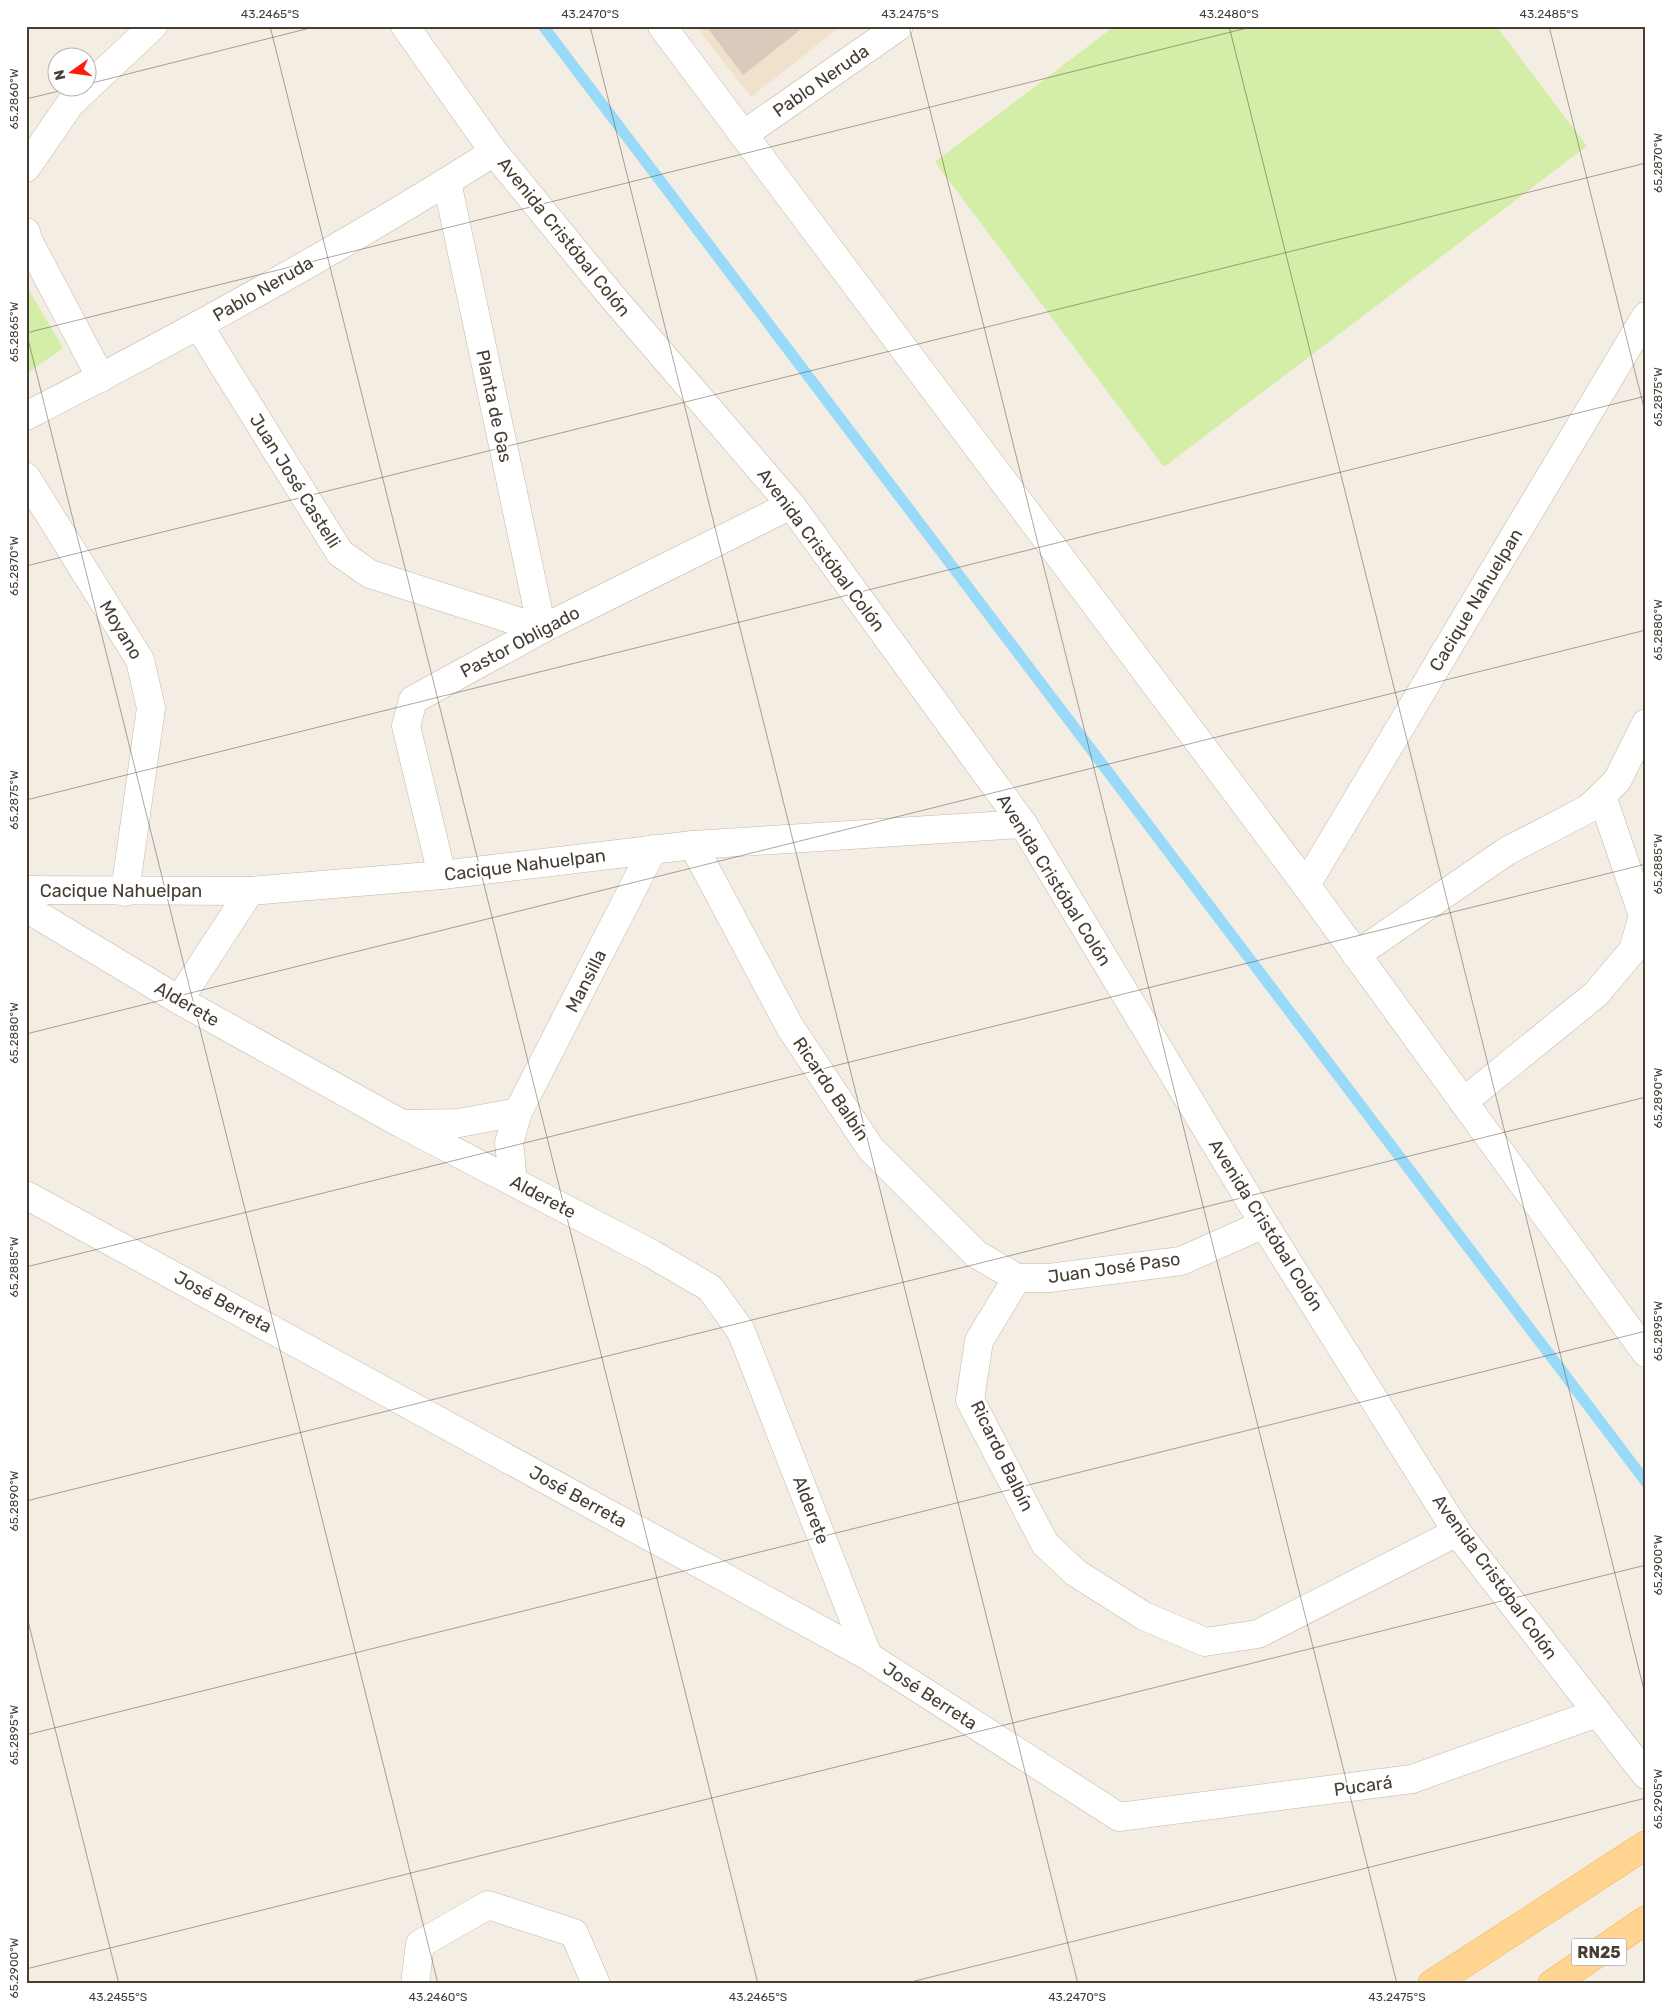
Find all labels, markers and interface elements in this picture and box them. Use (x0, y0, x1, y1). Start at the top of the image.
text: 43.2465°S (241, 7, 299, 21)
text: 43.2470°S (561, 7, 619, 21)
text: 43.2475°S (881, 7, 939, 21)
text: 43.2480°S (1199, 7, 1259, 21)
text: 43.2485°S (1520, 7, 1578, 21)
street label: Pablo Neruda (769, 40, 873, 122)
north arrow (48, 48, 98, 98)
text: 65.2860°W (7, 68, 21, 130)
text: N (50, 68, 69, 82)
text: 65.2870°W (1651, 133, 1665, 193)
street label: Avenida Cristóbal Colón (493, 153, 635, 321)
street label: Pablo Neruda (209, 251, 317, 327)
text: 65.2865°W (7, 301, 21, 362)
street label: Planta de Gas (471, 348, 517, 464)
text: 65.2875°W (1651, 367, 1665, 427)
street label: Juan José Castelli (245, 410, 345, 552)
street label: Avenida Cristóbal Colón (752, 464, 890, 636)
street label: Cacique Nahuelpan (1425, 525, 1527, 675)
text: 65.2870°W (7, 536, 21, 596)
street label: Moyano (95, 596, 147, 664)
text: 65.2880°W (1651, 599, 1665, 661)
street label: Pastor Obligado (457, 601, 583, 683)
text: 65.2875°W (7, 770, 21, 830)
street label: Avenida Cristóbal Colón (992, 790, 1116, 970)
text: 65.2885°W (1651, 833, 1665, 895)
street label: Cacique Nahuelpan (443, 844, 607, 886)
street label: Cacique Nahuelpan (40, 880, 202, 902)
street label: Mansilla (561, 946, 611, 1016)
street label: Alderete (151, 977, 223, 1031)
text: 65.2880°W (7, 1002, 21, 1064)
street label: Ricardo Balbín (788, 1033, 874, 1145)
text: 65.2890°W (1651, 1067, 1665, 1128)
street label: Avenida Cristóbal Colón (1204, 1135, 1328, 1315)
street label: Alderete (506, 1171, 580, 1223)
text: 65.2885°W (7, 1236, 21, 1298)
street label: Juan José Paso (1046, 1248, 1182, 1288)
street label: José Berreta (170, 1266, 276, 1338)
text: 65.2895°W (1651, 1300, 1665, 1361)
street label: Ricardo Balbín (966, 1397, 1038, 1515)
street label: José Berreta (525, 1461, 631, 1533)
text: 65.2890°W (7, 1470, 21, 1531)
street label: Alderete (788, 1473, 834, 1547)
street label: Avenida Cristóbal Colón (1428, 1490, 1562, 1664)
text: 65.2900°W (1651, 1534, 1665, 1595)
street label: José Berreta (879, 1657, 981, 1735)
text: 65.2895°W (7, 1704, 21, 1765)
text: 65.2905°W (1651, 1768, 1665, 1829)
street label: Pucará (1332, 1771, 1394, 1801)
text: 65.2900°W (7, 1937, 21, 1998)
road number: RN25 (1572, 1938, 1626, 1965)
text: 43.2455°S (89, 1990, 147, 2004)
text: 43.2460°S (408, 1990, 468, 2004)
text: 43.2465°S (729, 1990, 787, 2004)
text: 43.2470°S (1048, 1990, 1106, 2004)
text: 43.2475°S (1368, 1990, 1426, 2004)

